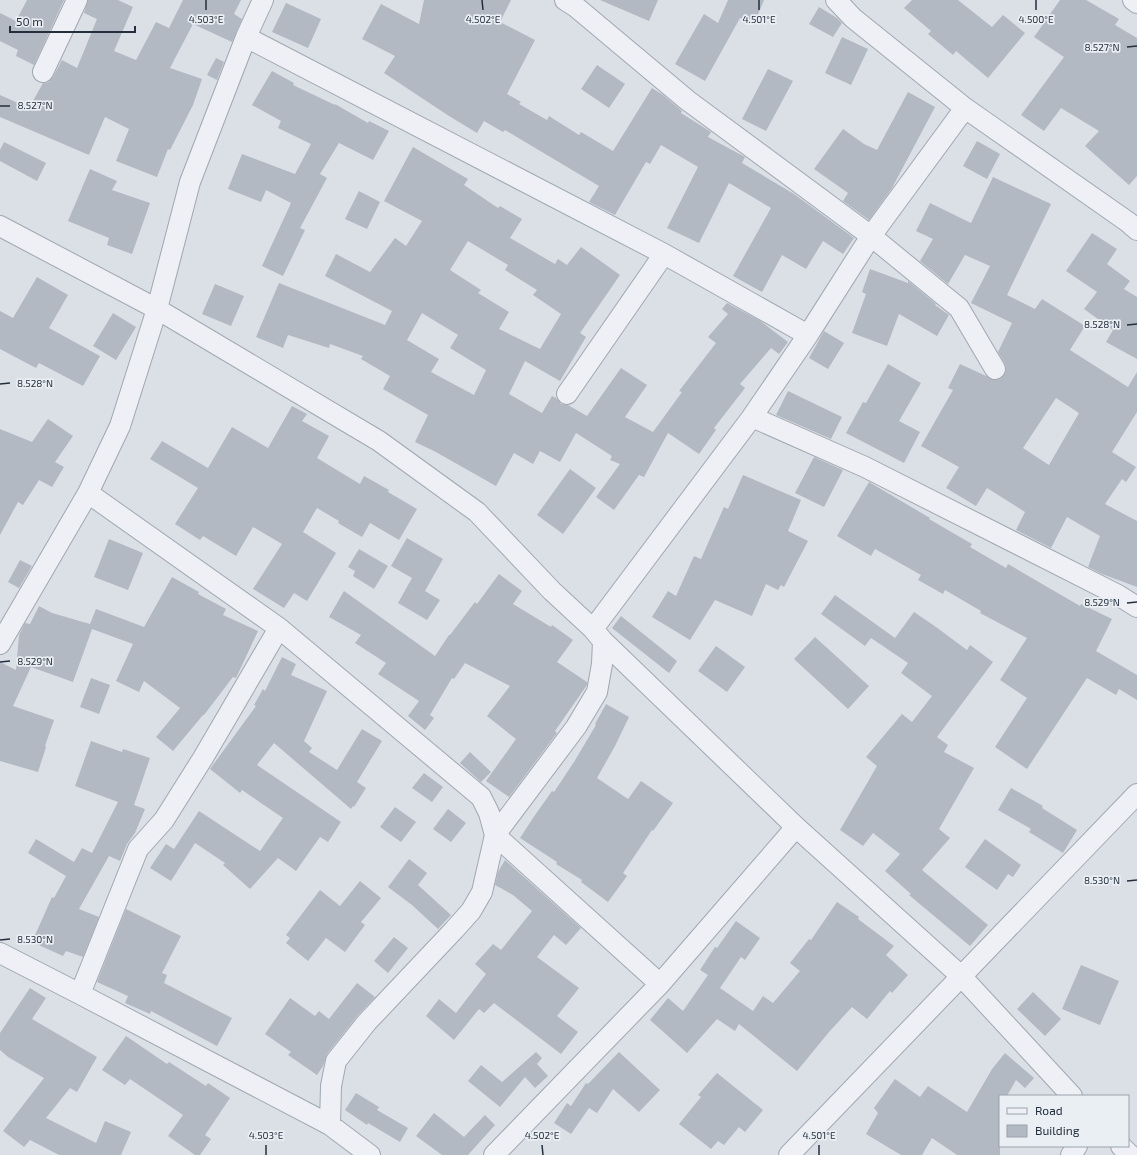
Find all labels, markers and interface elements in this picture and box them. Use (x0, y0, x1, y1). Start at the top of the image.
scale bar (10, 8, 135, 34)
text: 4.503°E (189, 13, 224, 25)
text: 4.502°E (466, 13, 501, 25)
text: 4.501°E (742, 13, 776, 25)
text: 4.500°E (1018, 13, 1054, 25)
text: 50 m (16, 14, 43, 28)
text: 8.527°N (1084, 41, 1120, 53)
text: 8.527°N (17, 99, 53, 111)
text: 8.528°N (1084, 318, 1120, 330)
text: 8.528°N (17, 377, 53, 389)
text: 8.529°N (1084, 596, 1120, 608)
text: 8.529°N (17, 655, 53, 667)
text: 8.530°N (1084, 874, 1120, 886)
text: 8.530°N (17, 933, 53, 945)
legend (999, 1095, 1129, 1147)
text: Road (1035, 1103, 1063, 1117)
text: Building (1035, 1123, 1080, 1137)
text: 4.503°E (249, 1129, 284, 1141)
text: 4.502°E (525, 1129, 560, 1141)
text: 4.501°E (802, 1129, 836, 1141)

